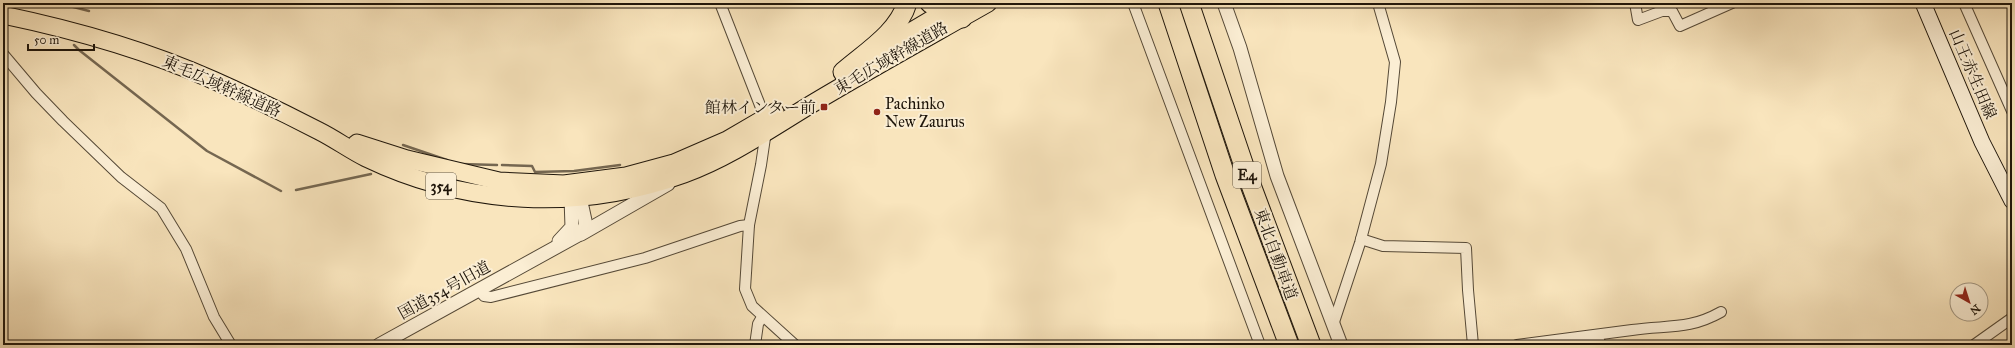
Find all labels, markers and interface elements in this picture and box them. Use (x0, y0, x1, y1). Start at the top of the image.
street label: 東毛広域幹線道路 (831, 18, 951, 98)
scale bar (28, 26, 94, 52)
street label: 山王赤生田線 (1945, 26, 2001, 122)
text: 50 m (34, 33, 59, 47)
street label: 東毛広域幹線道路 (160, 51, 284, 121)
place label: Pachinko New Zaurus (885, 94, 965, 131)
place label: 館林インター前 (705, 98, 816, 117)
marker: 館林インター前 (819, 102, 829, 112)
marker: Pachinko New Zaurus (872, 107, 882, 117)
road number: E4 (1233, 162, 1261, 188)
road number: 354 (426, 173, 456, 199)
street label: 東北自動車道 (1251, 206, 1301, 302)
street label: 国道354号旧道 (395, 257, 493, 323)
north arrow (1949, 282, 1989, 322)
text: N (1967, 301, 1983, 318)

